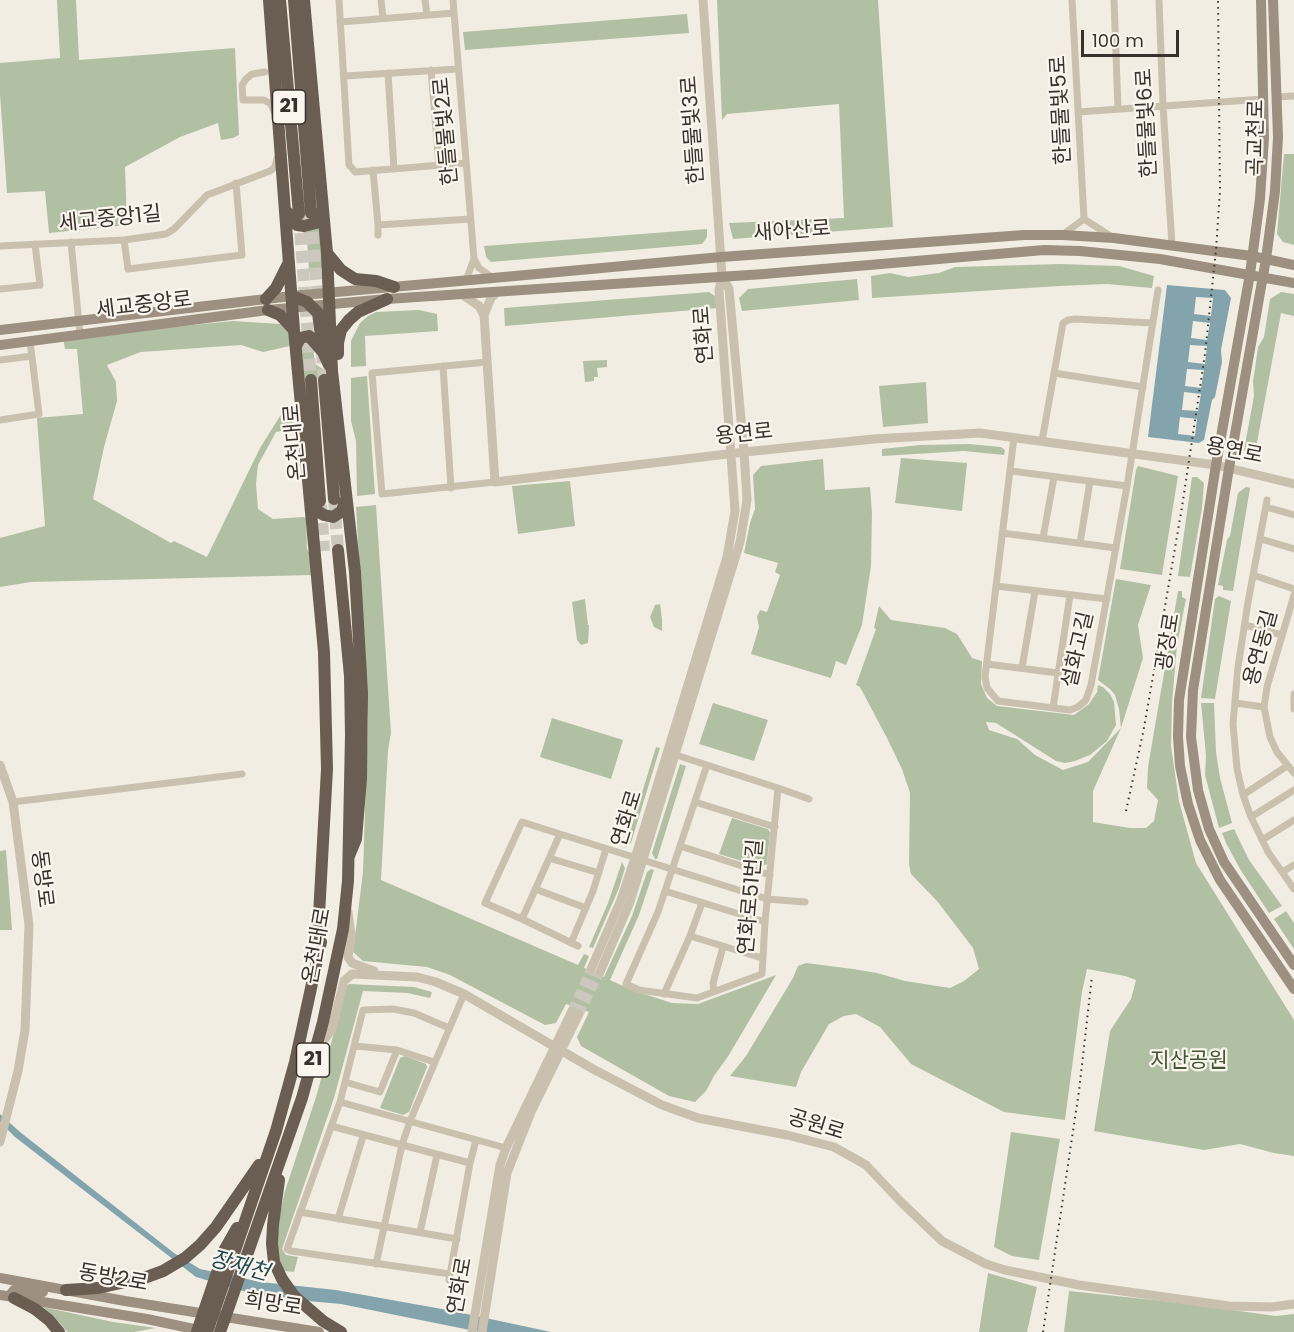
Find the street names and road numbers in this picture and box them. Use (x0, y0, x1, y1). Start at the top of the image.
street label: 한들물빛5로 (1047, 55, 1077, 165)
street label: 한들물빛6로 (1133, 67, 1163, 179)
street label: 한들물빛3로 (678, 75, 710, 185)
street label: 한들물빛2로 (430, 76, 464, 186)
road number: 21 (272, 90, 306, 124)
street label: 곡교천로 (1244, 99, 1270, 177)
street label: 세교중앙1길 (57, 202, 163, 238)
street label: 새아산로 (753, 217, 831, 247)
street label: 세교중앙로 (95, 288, 193, 324)
street label: 연화로 (690, 305, 720, 365)
street label: 온천대로 (280, 402, 312, 482)
street label: 용연로 (714, 419, 774, 451)
street label: 용연로 (1203, 434, 1265, 470)
street label: 용연동길 (1240, 607, 1284, 689)
street label: 설화고길 (1058, 610, 1100, 690)
street label: 광장로 (1152, 611, 1186, 673)
street label: 연화로 (607, 788, 649, 850)
street label: 연화로51번길 (734, 838, 770, 956)
street label: 동방로 (25, 849, 57, 909)
street label: 온천대로 (299, 906, 337, 986)
road number: 21 (296, 1043, 330, 1077)
street label: 공원로 (785, 1105, 847, 1147)
street label: 연화로 (444, 1255, 478, 1317)
street label: 동방2로 (76, 1261, 150, 1297)
street label: 희망로 (242, 1288, 304, 1322)

